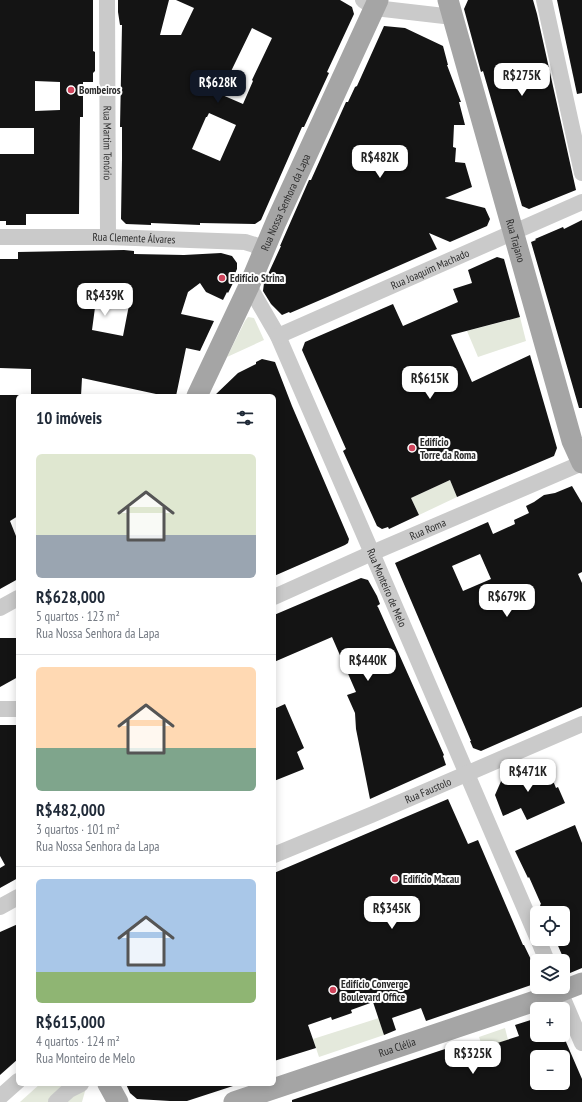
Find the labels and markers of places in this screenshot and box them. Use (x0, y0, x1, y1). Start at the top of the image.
pin: R$275K (489, 63, 555, 97)
pin: R$628K (185, 70, 251, 104)
place label: Bombeiros (79, 83, 121, 97)
marker: Bombeiros (66, 85, 76, 95)
pin: R$482K (347, 145, 413, 179)
place label: Edifício Strina (230, 271, 285, 285)
marker: Edifício Strina (217, 273, 227, 283)
pin: R$439K (72, 283, 138, 317)
pin: R$615K (397, 366, 463, 400)
place label: Edifício Torre da Roma (420, 435, 476, 462)
marker: Edifício Torre da Roma (407, 443, 417, 453)
pin: R$679K (474, 584, 540, 618)
pin: R$440K (335, 648, 401, 682)
pin: R$471K (495, 759, 561, 793)
place label: Edifício Macau (403, 872, 459, 886)
marker: Edifício Macau (390, 874, 400, 884)
pin: R$345K (359, 896, 425, 930)
place label: Edifício Converge Boulevard Office (341, 977, 409, 1004)
marker: Edifício Converge Boulevard Office (328, 985, 338, 995)
pin: R$325K (440, 1041, 506, 1075)

